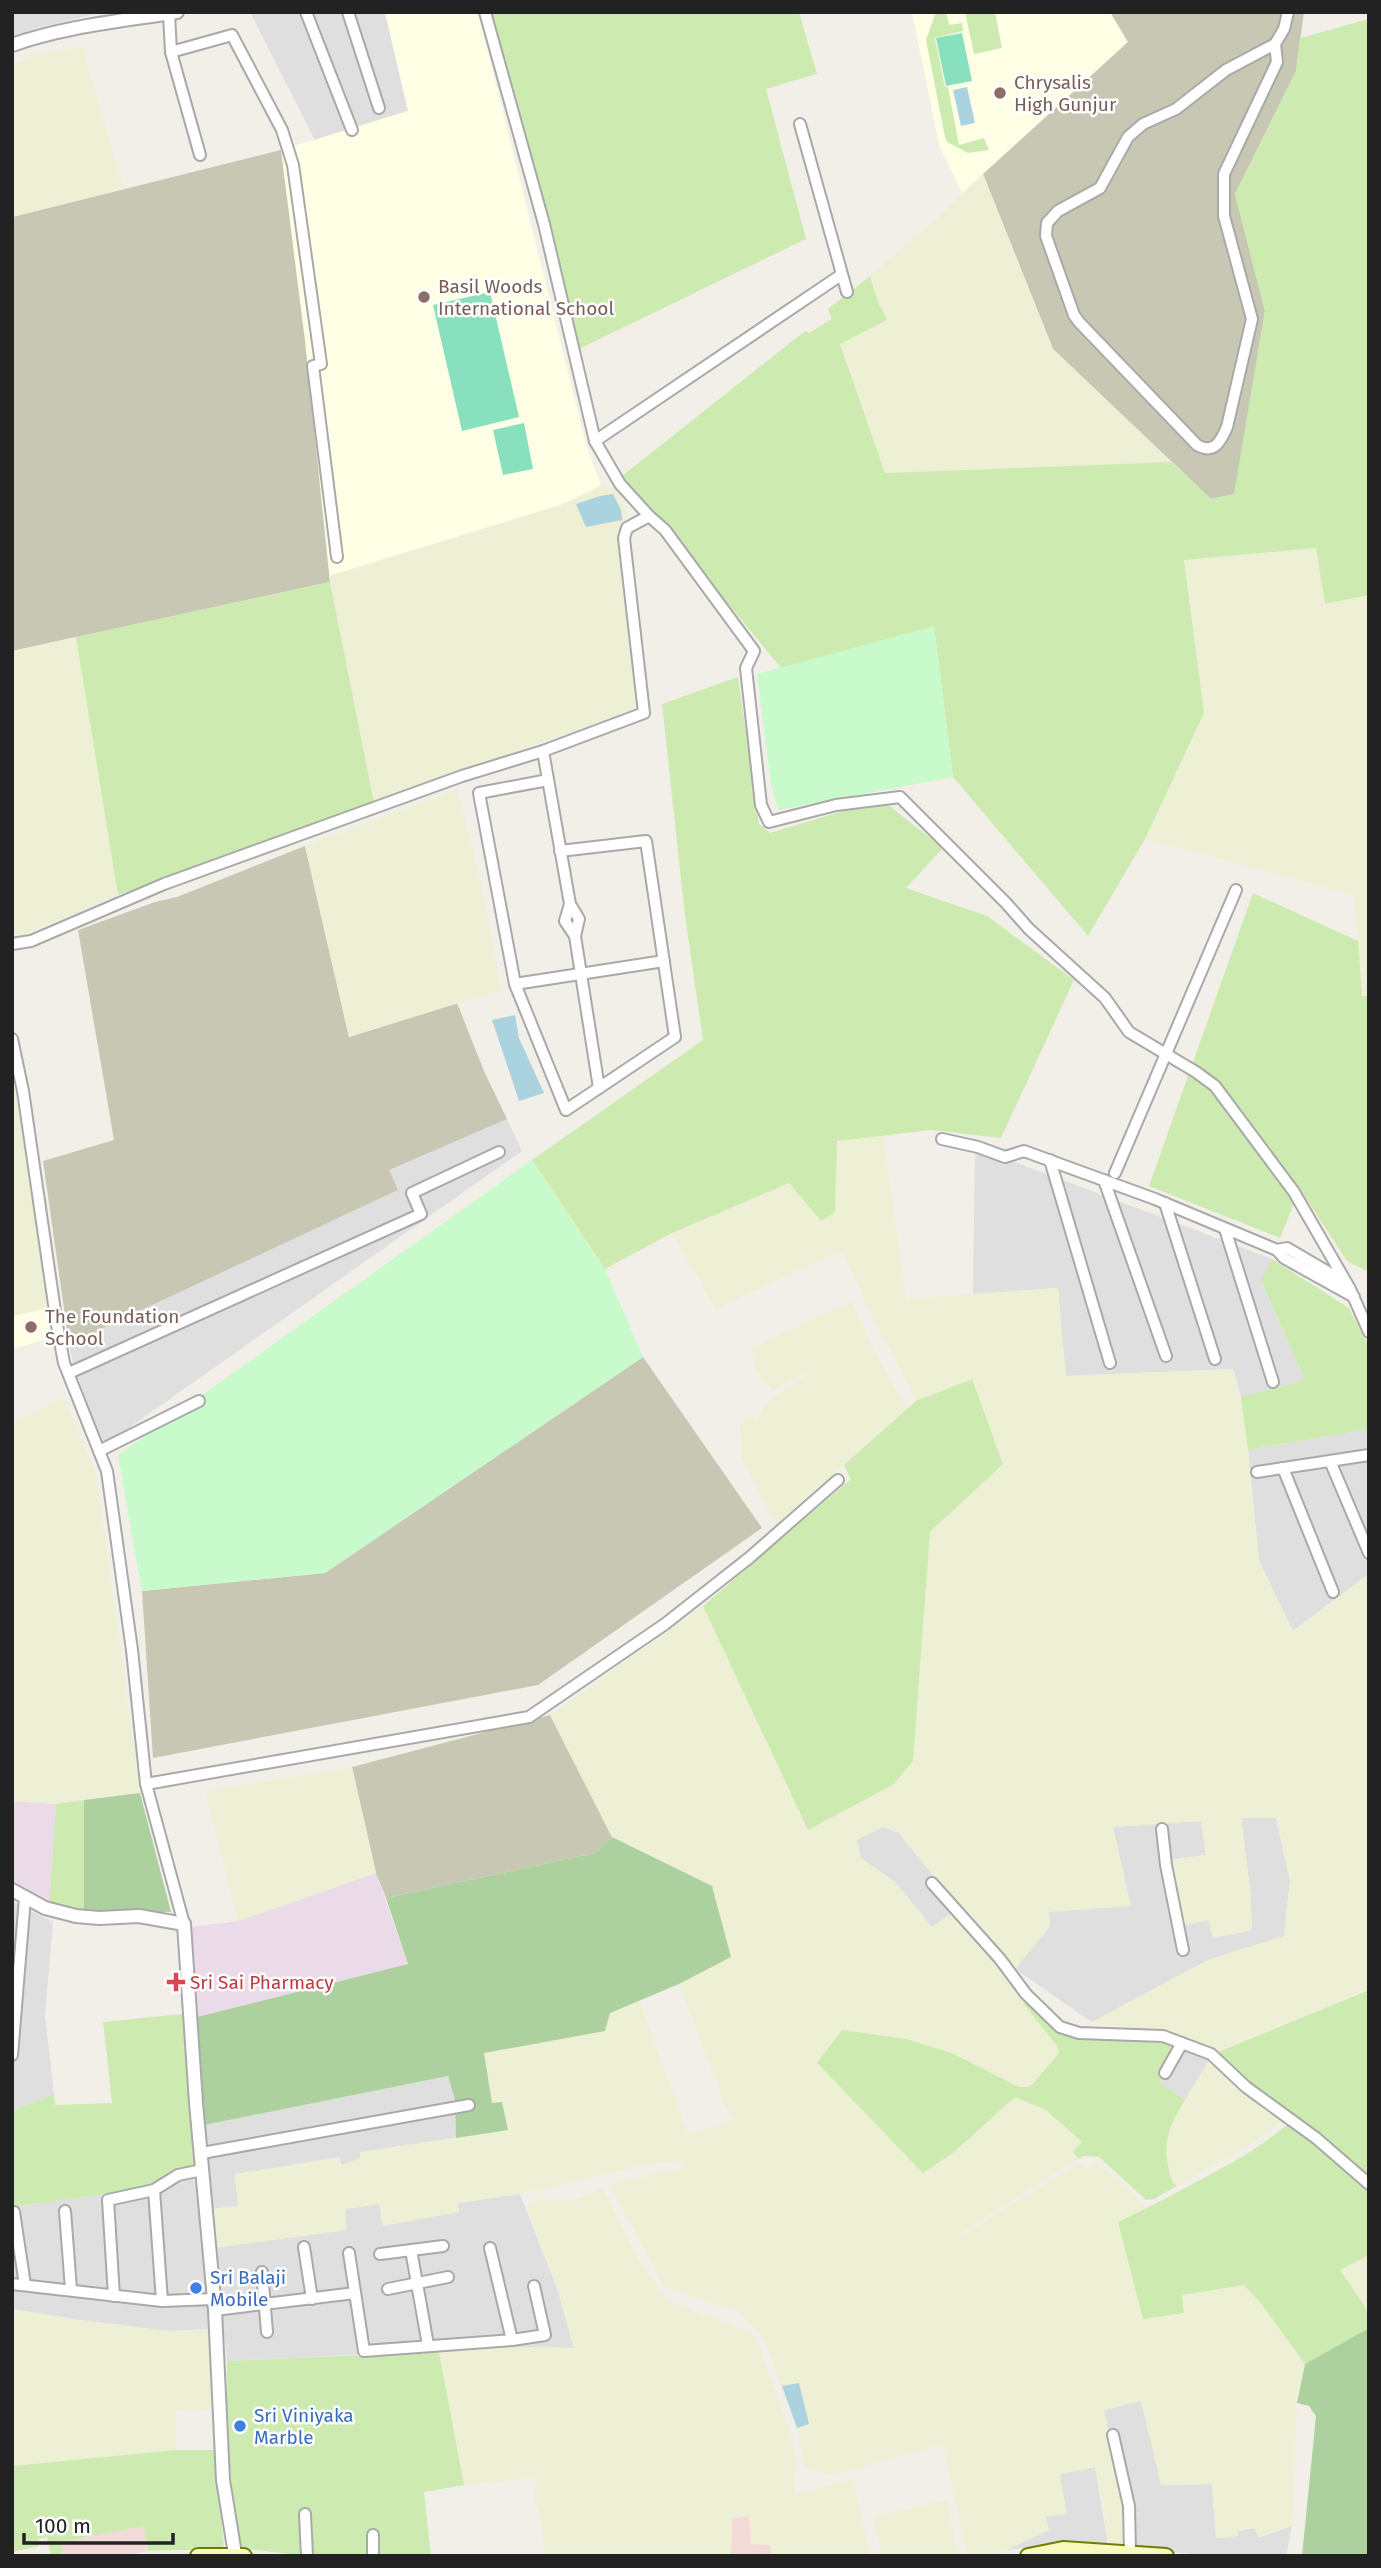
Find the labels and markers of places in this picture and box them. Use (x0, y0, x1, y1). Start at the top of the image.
place label: Chrysalis High Gunjur (1014, 71, 1117, 116)
marker: Chrysalis High Gunjur (992, 85, 1008, 101)
place label: Basil Woods International School (438, 275, 614, 320)
marker: Basil Woods International School (416, 289, 432, 305)
place label: The Foundation School (45, 1305, 179, 1350)
marker: The Foundation School (23, 1319, 39, 1335)
place label: Sri Sai Pharmacy (190, 1971, 334, 1994)
marker: Sri Sai Pharmacy (168, 1974, 184, 1990)
place label: Sri Balaji Mobile (210, 2266, 286, 2311)
marker: Sri Balaji Mobile (188, 2280, 204, 2296)
place label: Sri Viniyaka Marble (254, 2404, 354, 2449)
marker: Sri Viniyaka Marble (232, 2418, 248, 2434)

